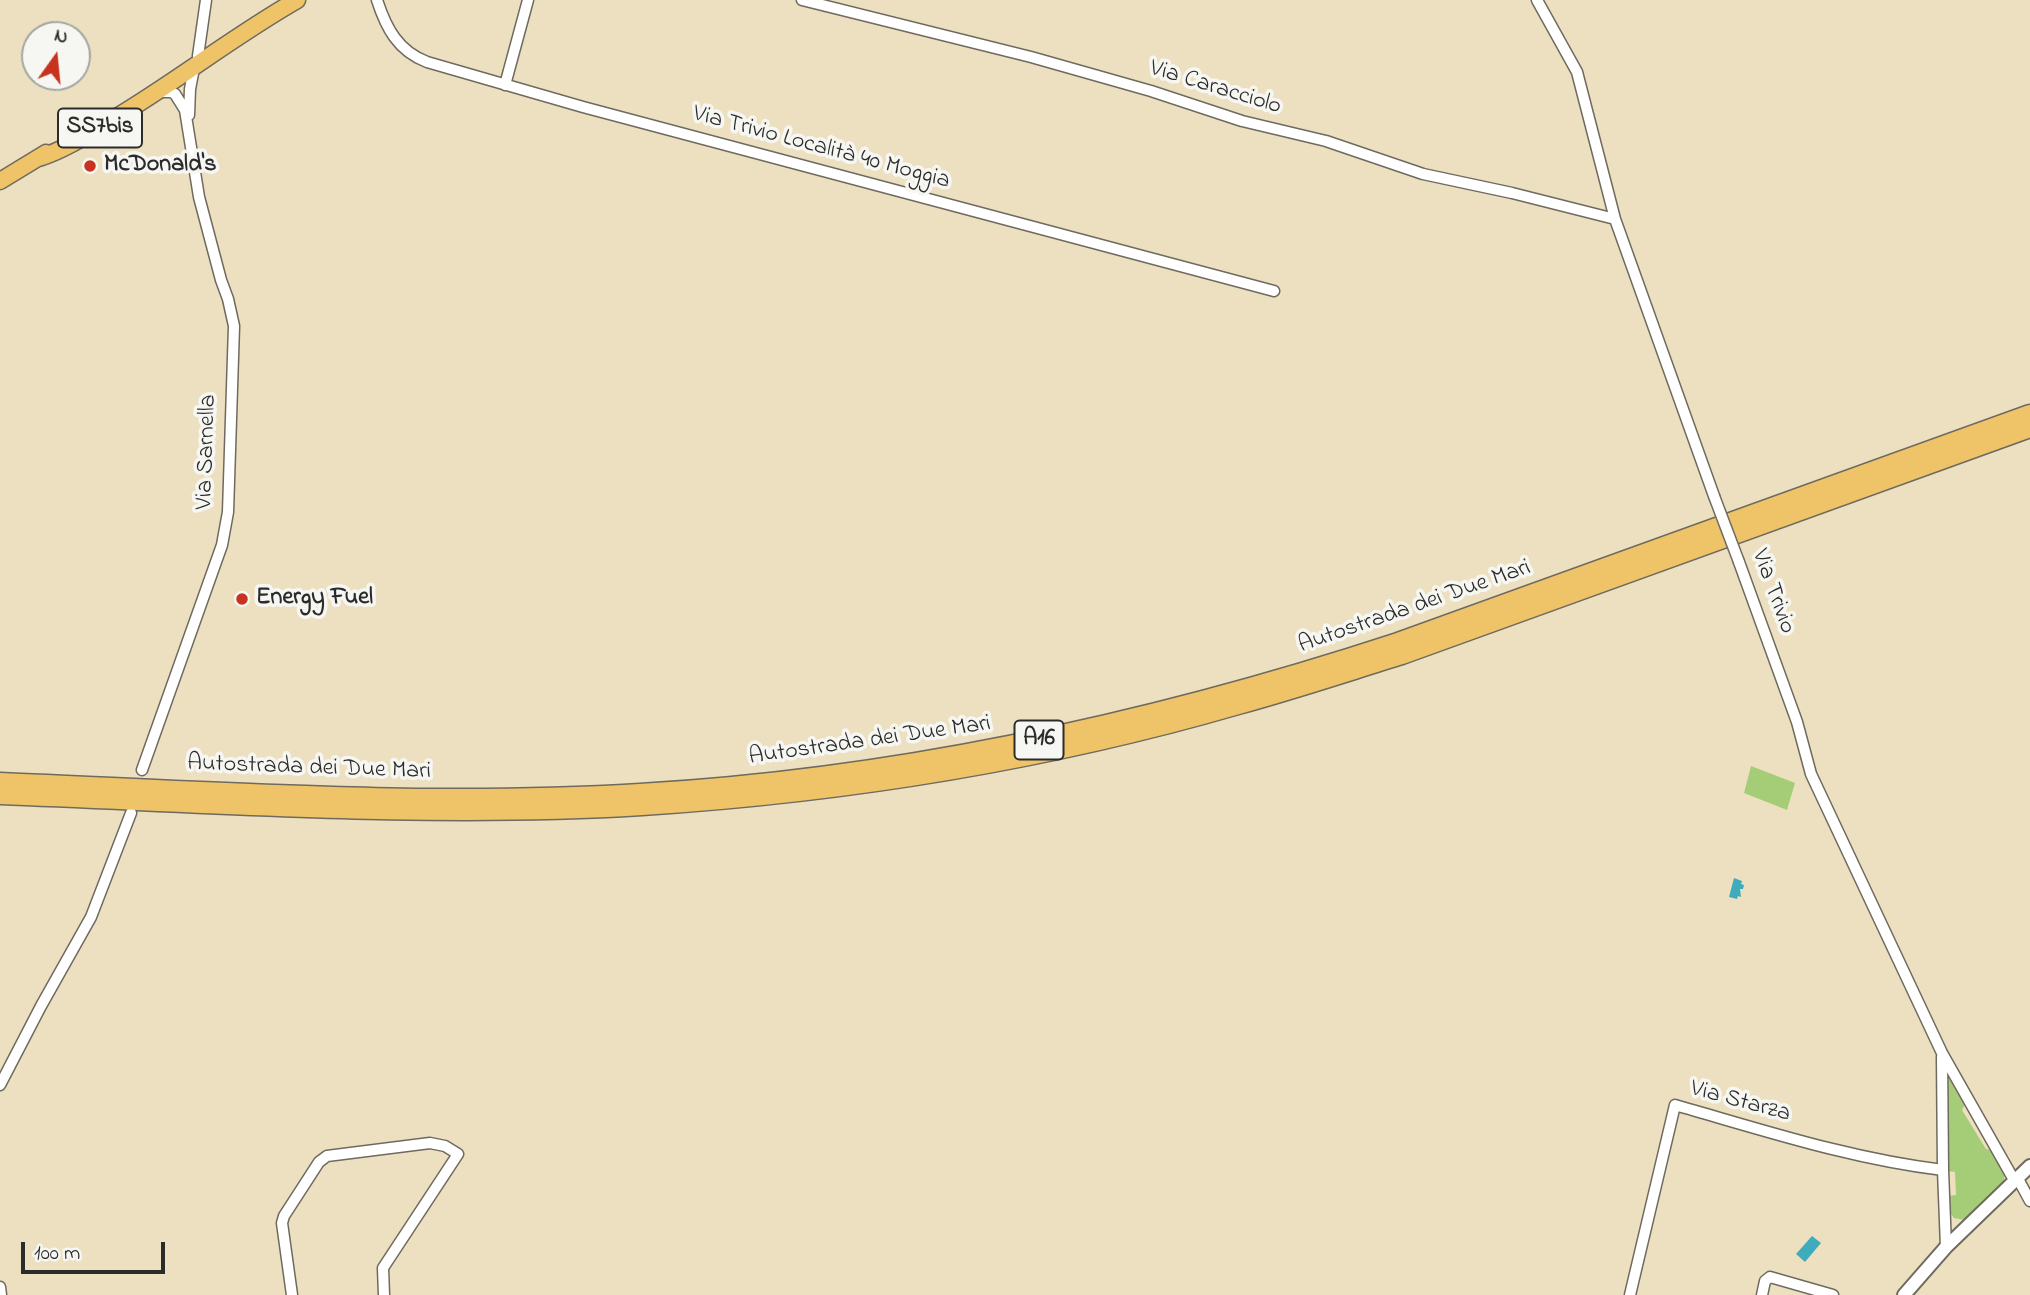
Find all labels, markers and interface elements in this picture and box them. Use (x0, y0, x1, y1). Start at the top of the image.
north arrow (21, 21, 91, 91)
text: N (51, 22, 71, 52)
street label: Via Caracciolo (1146, 55, 1284, 123)
street label: Via Trivio Località 40 Moggia (689, 101, 953, 197)
road number: SS7bis (58, 108, 142, 148)
place label: McDonald's (104, 152, 216, 180)
marker: McDonald's (82, 158, 98, 174)
street label: Via Sarnella (192, 394, 224, 510)
street label: Via Trivio (1744, 546, 1800, 638)
street label: Autostrada dei Due Mari (1295, 555, 1535, 661)
place label: Energy Fuel (256, 585, 373, 613)
marker: Energy Fuel (234, 591, 250, 607)
street label: Autostrada dei Due Mari (747, 711, 993, 773)
road number: A16 (1014, 720, 1064, 760)
street label: Autostrada dei Due Mari (187, 750, 431, 788)
street label: Via Starza (1687, 1076, 1793, 1130)
scale bar (24, 1228, 168, 1272)
text: 100 m (34, 1239, 80, 1269)

